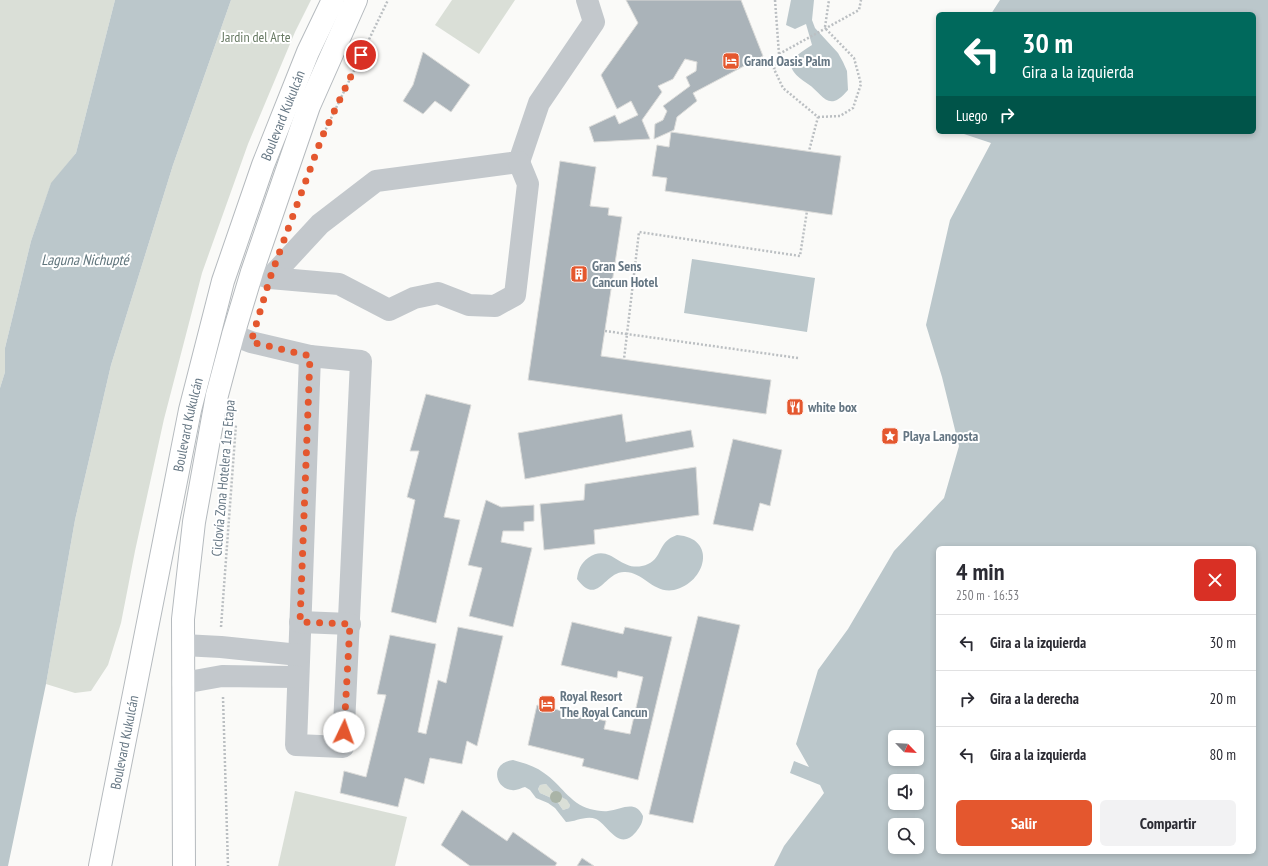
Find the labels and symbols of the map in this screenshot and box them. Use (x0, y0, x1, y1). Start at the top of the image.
park label: Jardin del Arte (220, 28, 291, 46)
pin (344, 38, 378, 72)
hotel icon: Grand Oasis Palm (721, 51, 741, 71)
place label: Grand Oasis Palm (744, 52, 830, 70)
street label: Boulevard Kukulcán (257, 68, 309, 163)
water label: Laguna Nichupté (41, 250, 130, 269)
place label: Gran Sens Cancun Hotel (592, 257, 658, 291)
building icon: Gran Sens Cancun Hotel (569, 264, 589, 284)
street label: Boulevard Kukulcán (169, 376, 207, 473)
restaurant icon: white box (785, 397, 805, 417)
place label: white box (807, 398, 858, 416)
street label: Ciclovía Zona Hotelera 1ra Etapa (207, 399, 239, 557)
place icon: Playa Langosta (880, 426, 900, 446)
place label: Playa Langosta (903, 427, 979, 445)
place label: Royal Resort The Royal Cancun (560, 687, 648, 721)
street label: Boulevard Kukulcán (106, 694, 142, 791)
hotel icon: Royal Resort The Royal Cancun (537, 694, 557, 714)
position arrow (323, 711, 365, 753)
north arrow (888, 730, 924, 766)

